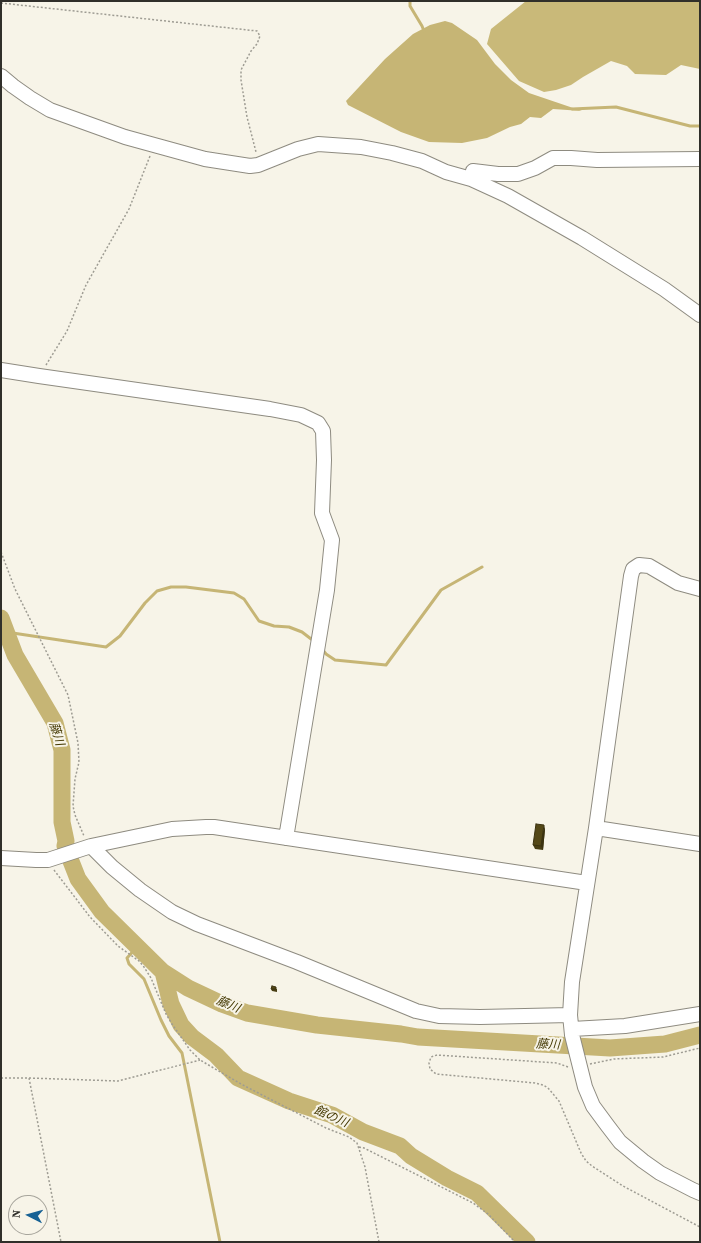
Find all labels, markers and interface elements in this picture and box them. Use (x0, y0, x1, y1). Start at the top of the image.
water label: 藤川 (45, 720, 67, 748)
water label: 藤川 (214, 994, 242, 1016)
water label: 藤川 (536, 1037, 560, 1053)
water label: 館の川 (312, 1103, 350, 1131)
north arrow (8, 1195, 48, 1235)
text: N (9, 1209, 24, 1219)

